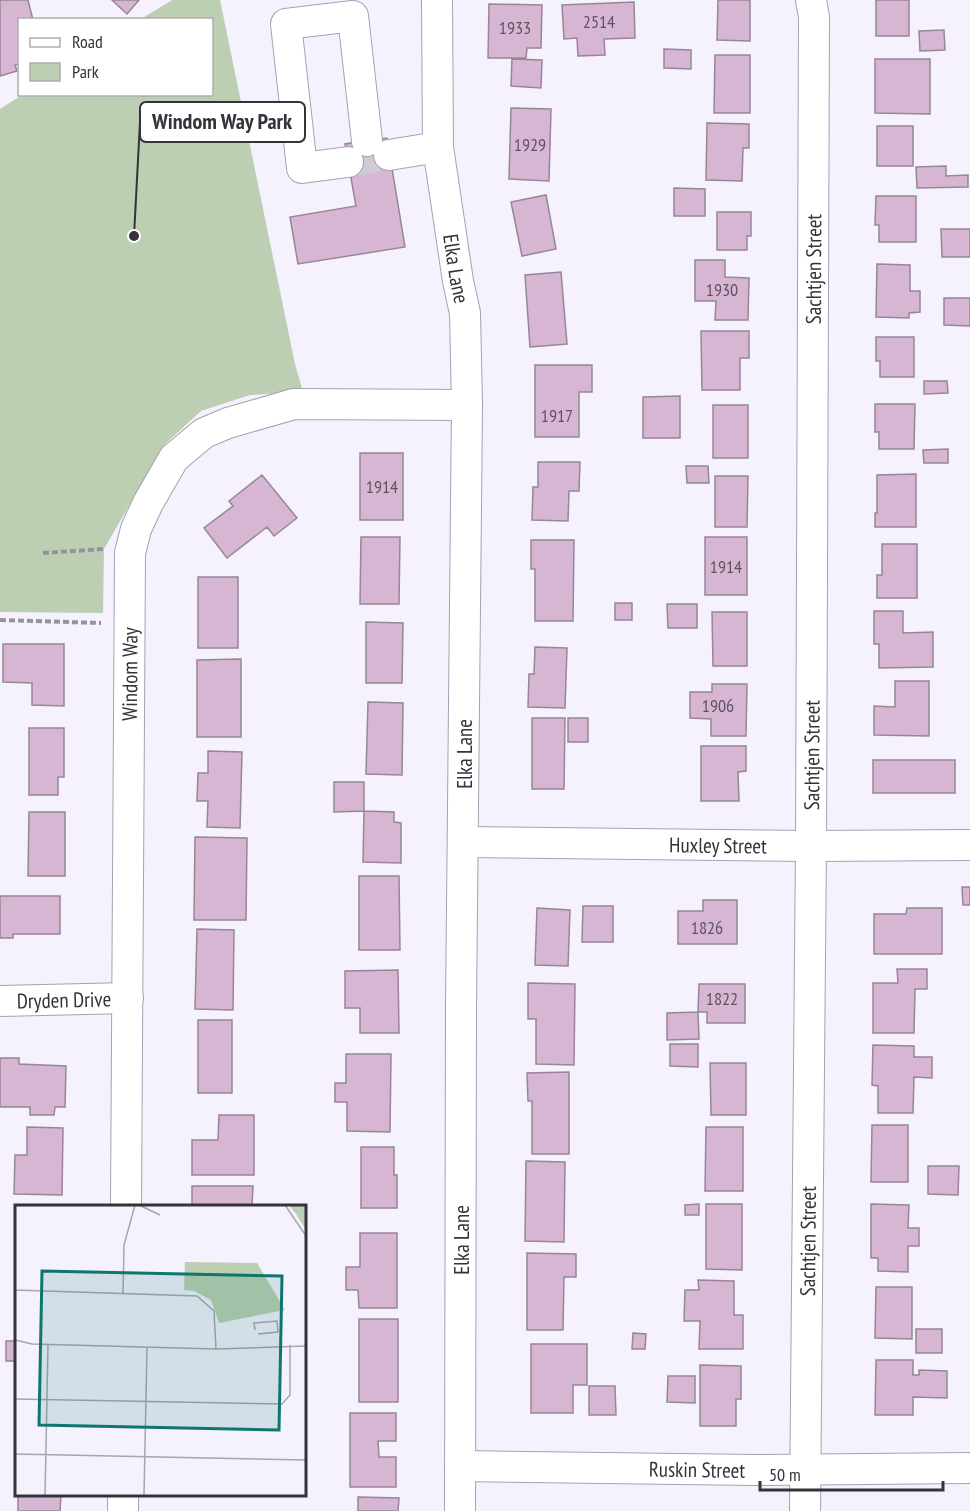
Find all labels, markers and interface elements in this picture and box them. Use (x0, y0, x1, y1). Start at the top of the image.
house number: 2514 (583, 10, 615, 33)
house number: 1933 (499, 16, 531, 39)
legend (18, 18, 213, 96)
text: Road (72, 30, 103, 53)
text: Park (72, 60, 99, 83)
callout: Windom Way Park (140, 102, 305, 142)
text: Windom Way Park (151, 107, 293, 135)
house number: 1929 (514, 133, 546, 156)
street label: Sachtjen Street (799, 214, 827, 324)
street label: Elka Lane (438, 232, 476, 306)
house number: 1930 (706, 278, 738, 301)
house number: 1917 (541, 404, 573, 427)
house number: 1914 (366, 475, 398, 498)
house number: 1914 (710, 555, 742, 578)
street label: Windom Way (115, 627, 143, 721)
house number: 1906 (702, 694, 734, 717)
street label: Sachtjen Street (798, 700, 825, 810)
street label: Elka Lane (451, 719, 478, 789)
street label: Huxley Street (669, 831, 767, 859)
house number: 1826 (691, 916, 723, 939)
street label: Dryden Drive (16, 985, 111, 1014)
house number: 1822 (706, 987, 738, 1010)
street label: Sachtjen Street (793, 1186, 821, 1296)
inset map (15, 1205, 306, 1496)
street label: Elka Lane (448, 1205, 475, 1275)
scale bar (760, 1454, 943, 1492)
street label: Ruskin Street (649, 1455, 746, 1483)
text: 50 m (769, 1463, 801, 1486)

